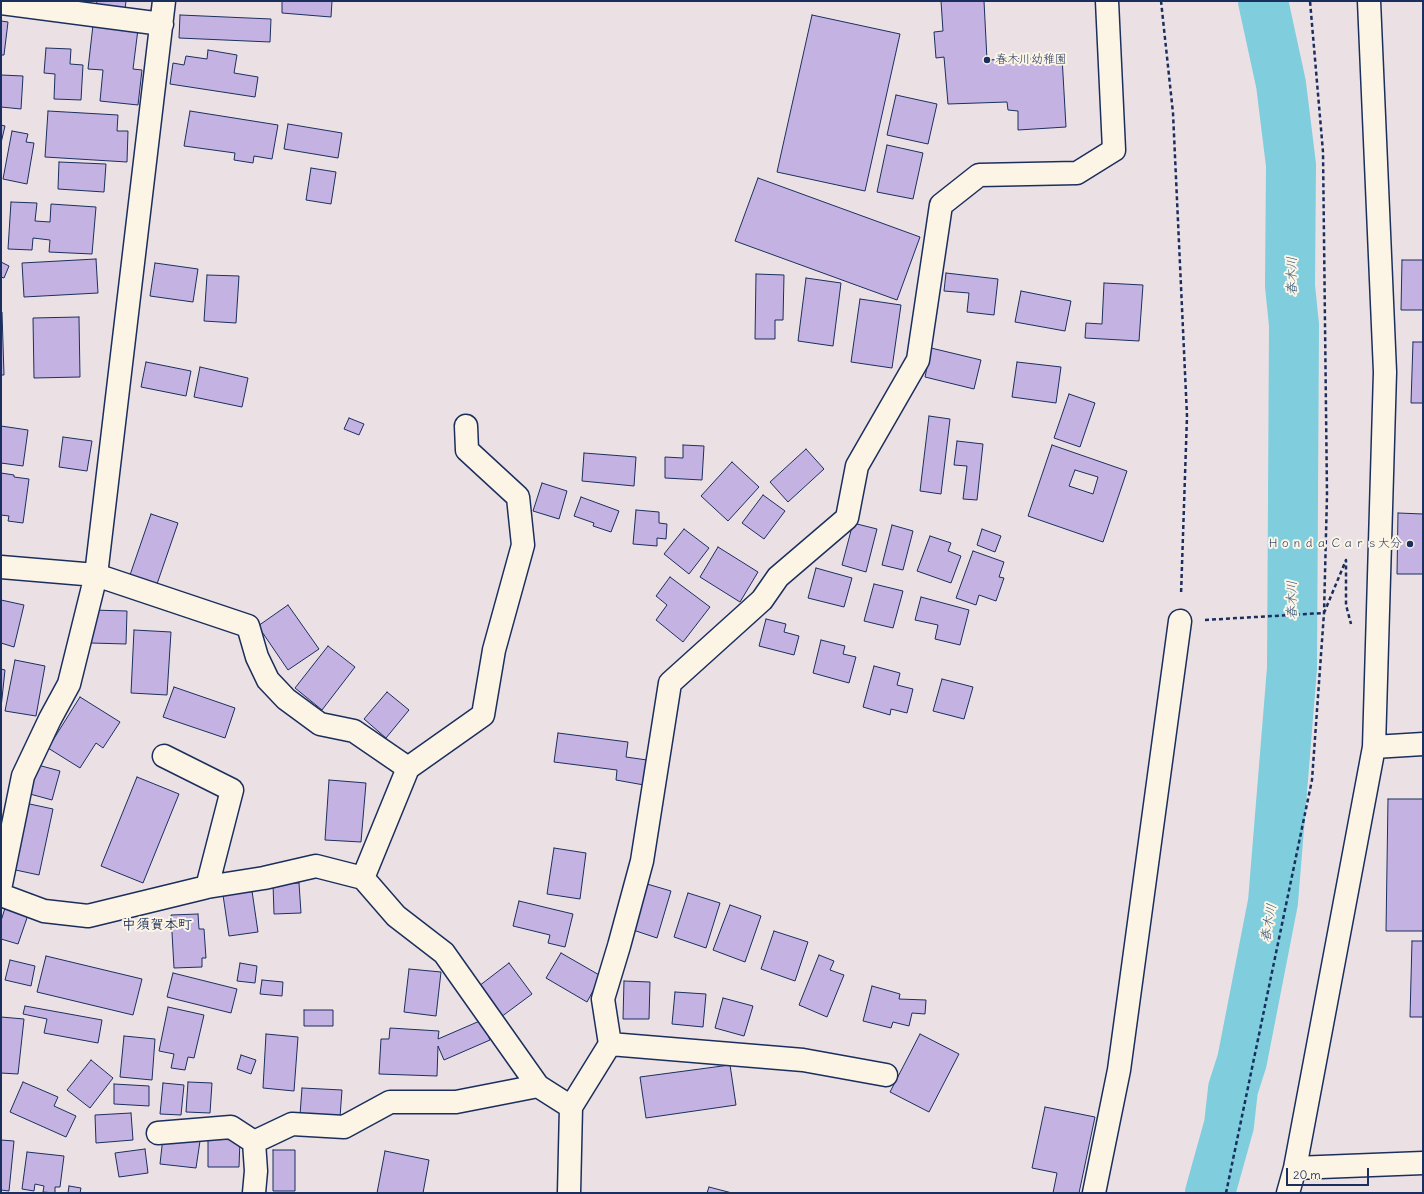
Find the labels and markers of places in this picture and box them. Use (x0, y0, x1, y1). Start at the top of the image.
place label: 春木川幼稚園 (995, 53, 1067, 67)
marker: 春木川幼稚園 (982, 55, 992, 65)
place label: Ｈｏｎｄａ Ｃａｒｓ大分 (1267, 537, 1402, 551)
marker: Ｈｏｎｄａ Ｃａｒｓ大分 (1405, 539, 1415, 549)

